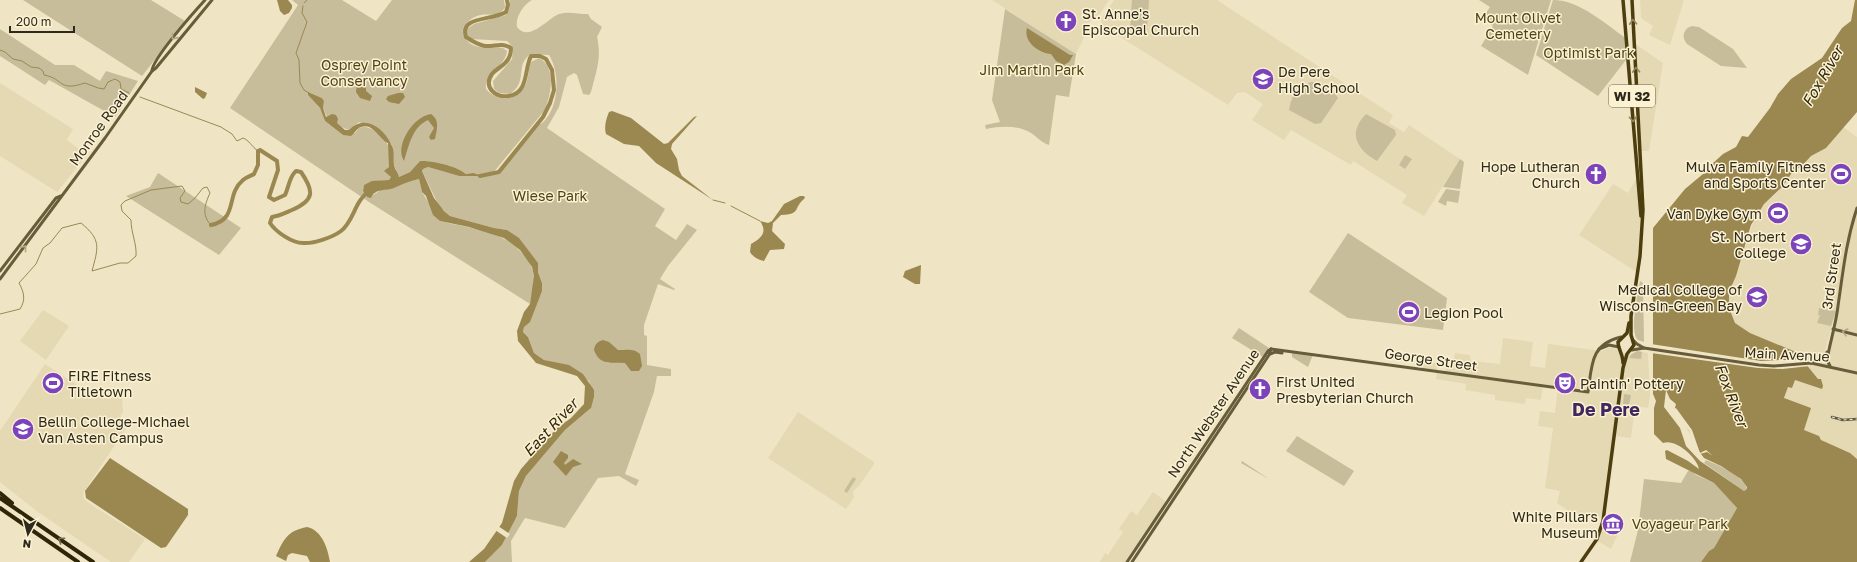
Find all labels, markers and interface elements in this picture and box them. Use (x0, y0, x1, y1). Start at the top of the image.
place label: St. Anne's Episcopal Church (1082, 5, 1199, 38)
scale bar (10, 8, 74, 34)
church icon: St. Anne's Episcopal Church (1053, 8, 1079, 34)
park label: Mount Olivet Cemetery (1475, 9, 1561, 42)
text: 200 m (16, 14, 51, 29)
one-way arrow (1629, 19, 1637, 25)
one-way arrow (172, 32, 179, 40)
water label: Fox River (1798, 41, 1847, 109)
park label: Optimist Park (1543, 44, 1635, 61)
park label: Osprey Point Conservancy (320, 56, 408, 89)
park label: Jim Martin Park (980, 61, 1085, 78)
place label: De Pere High School (1278, 63, 1360, 96)
school or university icon: De Pere High School (1250, 66, 1276, 92)
one-way arrow (1631, 67, 1640, 73)
road number: WI 32 (1609, 85, 1655, 107)
street label: Monroe Road (65, 87, 131, 169)
one-way arrow (1629, 116, 1638, 122)
place label: Hope Lutheran Church (1480, 158, 1580, 191)
place label: Mulva Family Fitness and Sports Center (1686, 158, 1827, 191)
church icon: Hope Lutheran Church (1583, 161, 1609, 187)
sports icon: Mulva Family Fitness and Sports Center (1828, 161, 1854, 187)
park label: Wiese Park (513, 187, 587, 204)
sports icon: Van Dyke Gym (1765, 200, 1791, 226)
place label: Van Dyke Gym (1666, 205, 1762, 222)
place label: St. Norbert College (1711, 228, 1786, 261)
school or university icon: St. Norbert College (1788, 231, 1814, 257)
street label: 3rd Street (1818, 242, 1844, 310)
one-way arrow (19, 245, 26, 252)
place label: Medical College of Wisconsin-Green Bay (1599, 281, 1742, 314)
school or university icon: Medical College of Wisconsin-Green Bay (1744, 284, 1770, 310)
sports icon: Legion Pool (1396, 299, 1422, 325)
place label: Legion Pool (1424, 304, 1503, 321)
one-way arrow (1842, 328, 1849, 337)
street label: Main Avenue (1744, 343, 1830, 365)
street label: George Street (1384, 344, 1478, 374)
street label: North Webster Avenue (1164, 345, 1262, 481)
water label: Fox River (1712, 361, 1753, 431)
place label: FIRE Fitness Titletown (68, 367, 152, 400)
sports icon: FIRE Fitness Titletown (40, 370, 66, 396)
theatre icon: Paintin' Pottery (1552, 370, 1578, 396)
place label: First United Presbyterian Church (1276, 373, 1414, 406)
place label: Paintin' Pottery (1580, 375, 1684, 392)
church icon: First United Presbyterian Church (1247, 376, 1273, 402)
water label: East River (519, 393, 583, 459)
district label: De Pere (1572, 398, 1640, 420)
place label: Bellin College-Michael Van Asten Campus (38, 413, 190, 446)
school or university icon: Bellin College-Michael Van Asten Campus (10, 416, 36, 442)
place label: White Pillars Museum (1512, 508, 1598, 541)
museum icon: White Pillars Museum (1600, 511, 1626, 537)
north arrow (8, 514, 48, 554)
park label: Voyageur Park (1632, 515, 1728, 532)
text: N (22, 537, 32, 551)
one-way arrow (58, 538, 65, 545)

